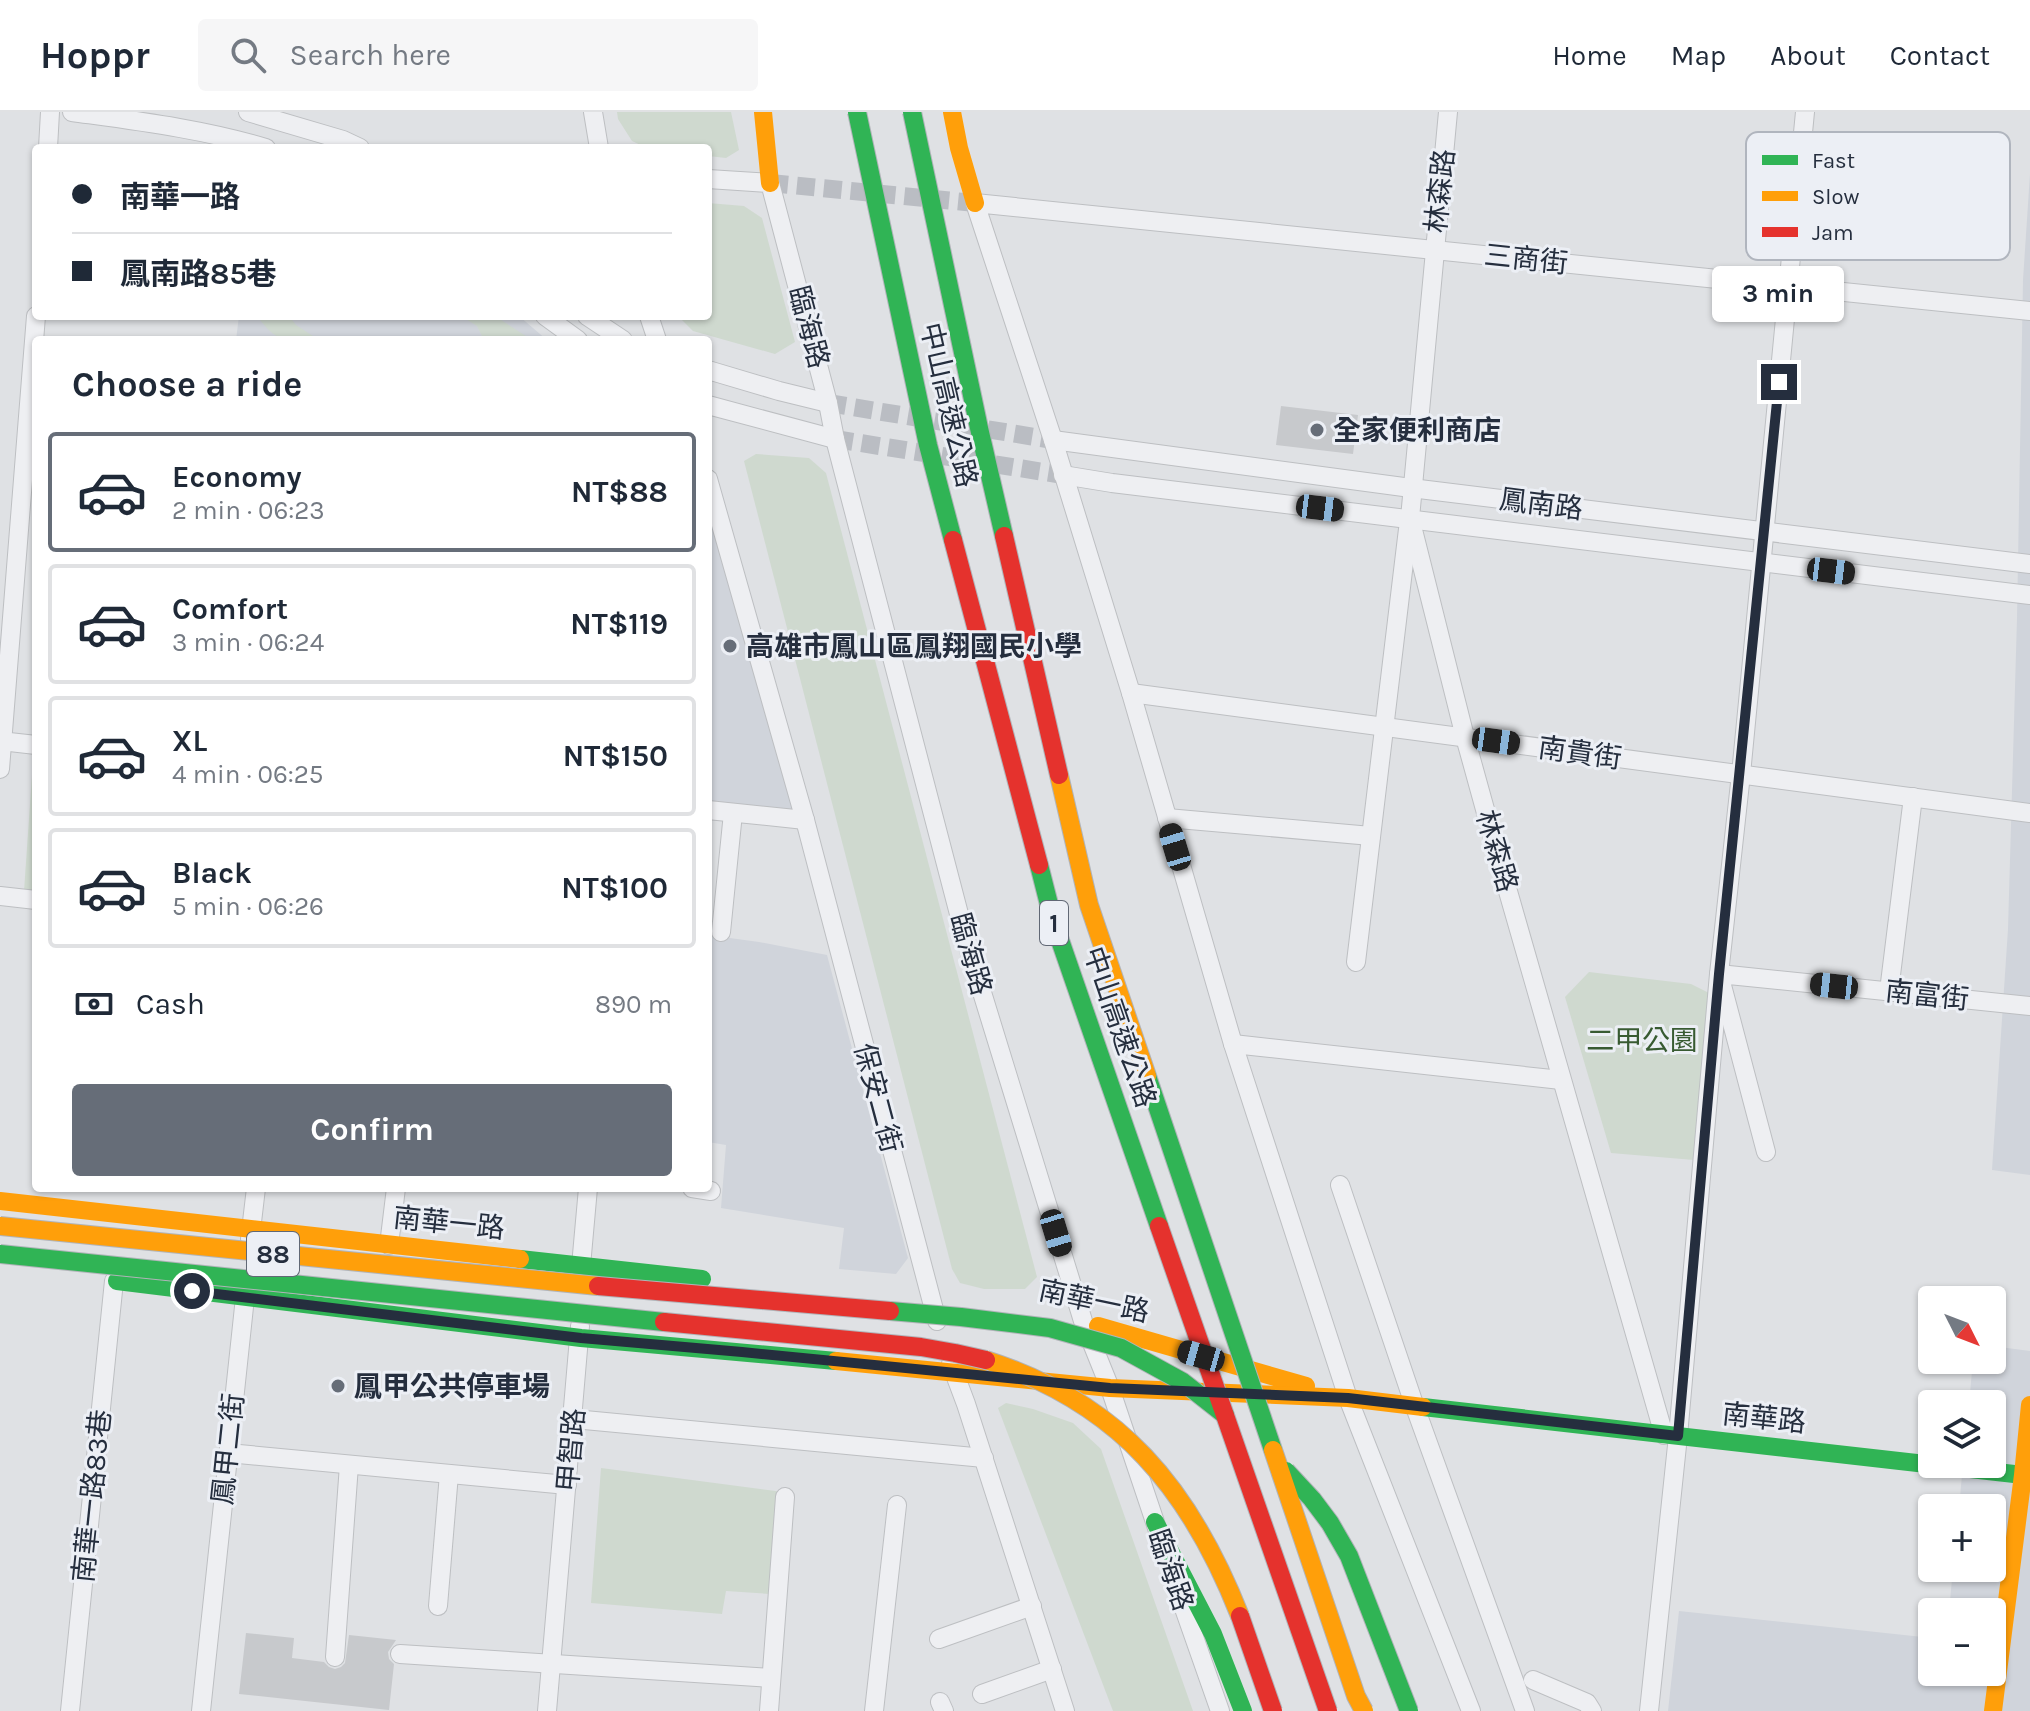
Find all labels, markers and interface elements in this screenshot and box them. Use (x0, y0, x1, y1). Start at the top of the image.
search box (198, 19, 758, 91)
text: Hoppr (40, 33, 150, 78)
icon: search (226, 33, 270, 77)
text: Search here (290, 37, 451, 73)
text: Home (1552, 39, 1627, 72)
text: Map (1671, 39, 1726, 72)
text: About (1770, 39, 1846, 72)
text: Contact (1890, 39, 1990, 72)
legend (1746, 132, 2010, 260)
street label: 林森路 (1419, 147, 1461, 235)
text: Fast (1812, 148, 1855, 174)
text: 南華一路 (120, 179, 240, 215)
text: Slow (1812, 184, 1859, 210)
text: Jam (1812, 220, 1854, 246)
street label: 三商街 (1482, 238, 1570, 280)
text: 鳳南路85巷 (120, 256, 277, 292)
callout: 3 min (1713, 266, 1845, 322)
text: 3 min (1742, 278, 1814, 309)
street label: 臨海路 (782, 282, 836, 372)
street label: 中山高速公路 (914, 319, 984, 491)
text: Choose a ride (72, 363, 302, 405)
route end (1761, 364, 1797, 400)
place label: 全家便利商店 (1333, 414, 1501, 447)
marker: 全家便利商店 (1308, 421, 1326, 439)
icon: car (76, 456, 148, 528)
text: Economy (172, 459, 302, 495)
text: NT$88 (571, 474, 668, 510)
street label: 鳳南路 (1497, 483, 1585, 525)
car (1295, 493, 1345, 523)
text: 2 min · 06:23 (172, 495, 325, 526)
car (1806, 556, 1856, 586)
icon: car (76, 588, 148, 660)
text: Comfort (172, 591, 288, 627)
text: NT$119 (570, 606, 668, 642)
text: 3 min · 06:24 (172, 627, 324, 658)
place label: 高雄市鳳山區鳳翔國民小學 (746, 630, 1082, 663)
marker: 高雄市鳳山區鳳翔國民小學 (721, 637, 739, 655)
icon: car (76, 720, 148, 792)
text: XL (172, 723, 207, 759)
car (1471, 726, 1521, 756)
street label: 南貴街 (1536, 731, 1624, 775)
text: NT$150 (563, 738, 668, 774)
text: 4 min · 06:25 (172, 759, 324, 790)
street label: 林森路 (1470, 806, 1524, 896)
car (1157, 821, 1193, 873)
icon: car (76, 852, 148, 924)
text: Black (172, 855, 252, 891)
text: NT$100 (561, 870, 668, 906)
text: 5 min · 06:26 (172, 891, 324, 922)
road number: 1 (1040, 901, 1068, 945)
street label: 臨海路 (944, 909, 998, 999)
street label: 中山高速公路 (1077, 942, 1163, 1112)
car (1809, 972, 1859, 1000)
street label: 南富街 (1883, 974, 1971, 1016)
icon: cash (72, 982, 116, 1026)
text: Cash (136, 986, 205, 1022)
text: 890 m (595, 989, 672, 1020)
park label: 二甲公園 (1586, 1024, 1698, 1057)
street label: 保安二街 (848, 1040, 908, 1156)
button: Confirm (72, 1084, 672, 1176)
street label: 南華一路 (392, 1201, 506, 1245)
car (1038, 1207, 1074, 1259)
road number: 88 (247, 1232, 299, 1276)
route start (174, 1273, 210, 1309)
street label: 南華一路 (1036, 1273, 1152, 1329)
north arrow (1918, 1286, 2006, 1374)
map controls (1918, 1286, 2006, 1686)
car (1175, 1338, 1227, 1374)
place label: 鳳甲公共停車場 (354, 1370, 550, 1403)
marker: 鳳甲公共停車場 (329, 1377, 347, 1395)
button: layers (1918, 1390, 2006, 1478)
street label: 鳳甲二街 (206, 1392, 250, 1506)
street label: 南華路 (1720, 1397, 1808, 1439)
street label: 甲智路 (551, 1407, 591, 1493)
street label: 南華一路83巷 (67, 1408, 117, 1584)
button: + (1918, 1494, 2006, 1582)
street label: 臨海路 (1142, 1525, 1200, 1615)
button: − (1918, 1598, 2006, 1686)

